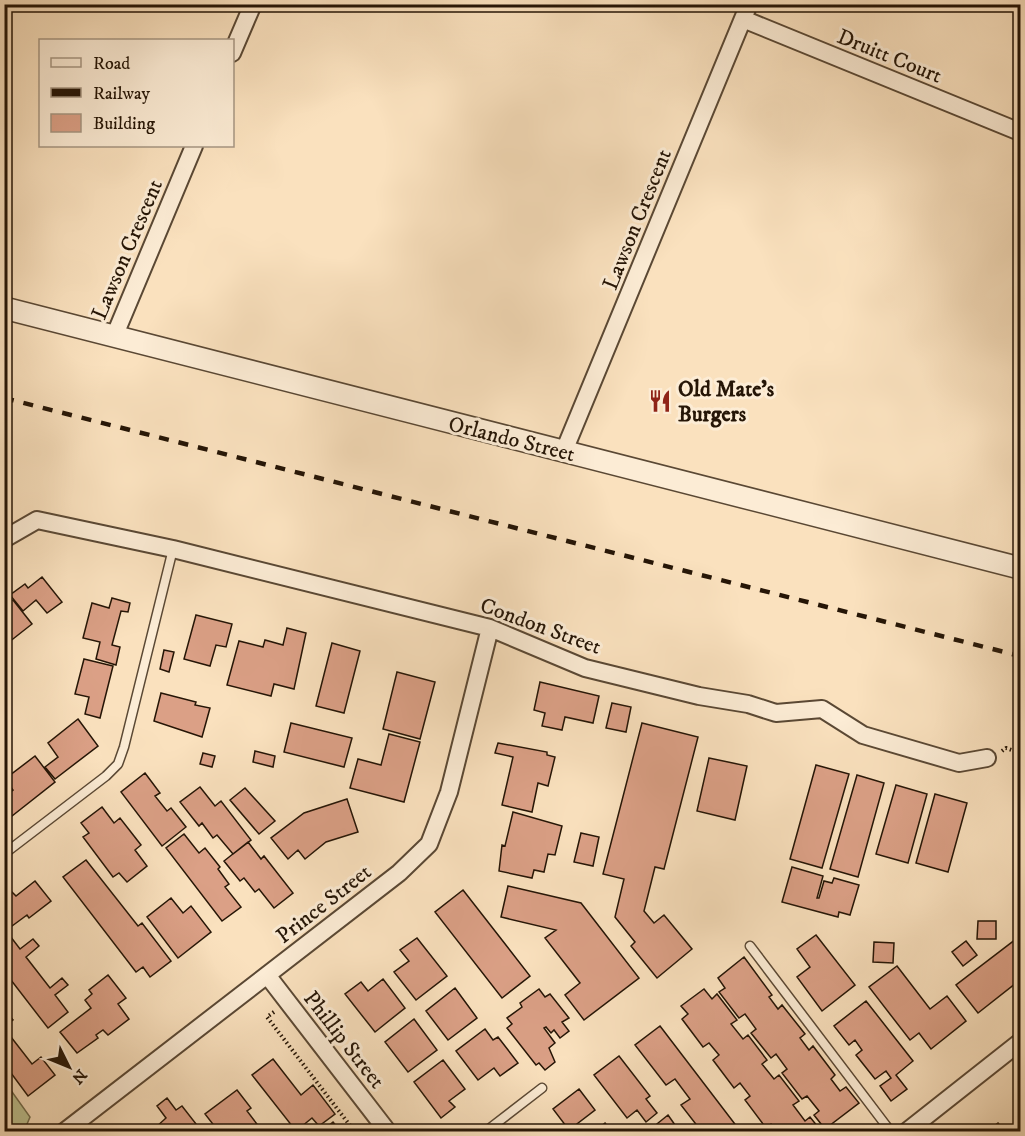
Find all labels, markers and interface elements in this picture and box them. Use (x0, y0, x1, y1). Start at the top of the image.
street label: Druitt Court (833, 23, 946, 90)
legend (39, 39, 234, 147)
text: Road (93, 53, 130, 75)
text: Railway (93, 83, 151, 105)
text: Building (93, 113, 155, 135)
street label: Lawson Crescent (597, 145, 678, 294)
street label: Lawson Crescent (86, 175, 169, 324)
place label: Old Mate's Burgers (678, 376, 775, 428)
restaurant icon: Old Mate's Burgers (647, 388, 673, 414)
street label: Orlando Street (446, 411, 578, 468)
street label: Condon Street (476, 592, 605, 661)
street label: Prince Street (271, 859, 377, 950)
street label: Phillip Street (297, 986, 390, 1094)
north arrow (39, 1037, 99, 1097)
text: N (67, 1065, 91, 1088)

